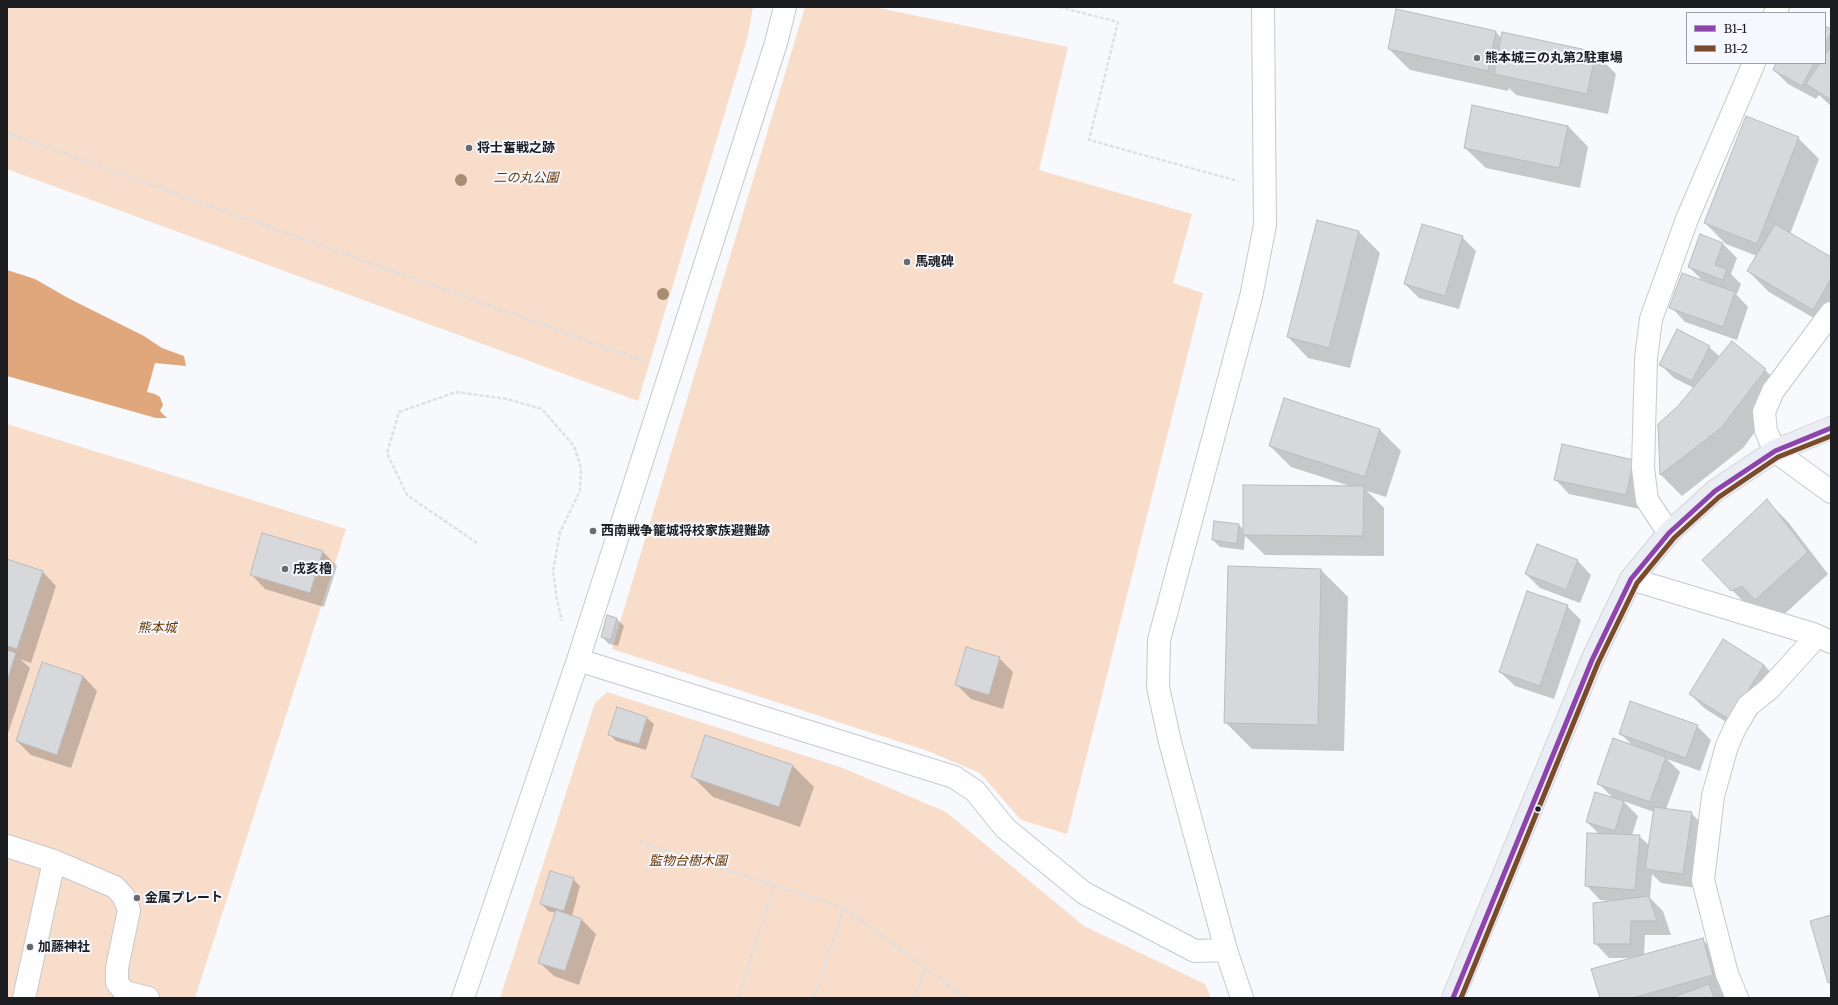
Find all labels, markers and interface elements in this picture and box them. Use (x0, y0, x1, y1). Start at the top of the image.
legend (1686, 12, 1826, 64)
text: B1-1 (1724, 21, 1747, 36)
text: B1-2 (1724, 41, 1748, 56)
place label: 熊本城三の丸第2駐車場 (1485, 50, 1623, 66)
marker: 熊本城三の丸第2駐車場 (1472, 53, 1482, 63)
place label: 将士奮戦之跡 (477, 140, 555, 156)
marker: 将士奮戦之跡 (464, 143, 474, 153)
park label: 二の丸公園 (494, 170, 558, 186)
place label: 馬魂碑 (915, 254, 954, 270)
marker: 馬魂碑 (902, 257, 912, 267)
place label: 西南戦争籠城将校家族避難跡 (601, 523, 770, 539)
marker: 西南戦争籠城将校家族避難跡 (588, 526, 598, 536)
place label: 戌亥櫓 (293, 561, 332, 577)
marker: 戌亥櫓 (280, 564, 290, 574)
park label: 熊本城 (138, 620, 176, 636)
unlabelled marker (1533, 804, 1543, 814)
park label: 監物台樹木園 (649, 853, 727, 869)
place label: 金属プレート (145, 890, 223, 906)
marker: 金属プレート (132, 893, 142, 903)
place label: 加藤神社 (38, 939, 90, 955)
marker: 加藤神社 (25, 942, 35, 952)

